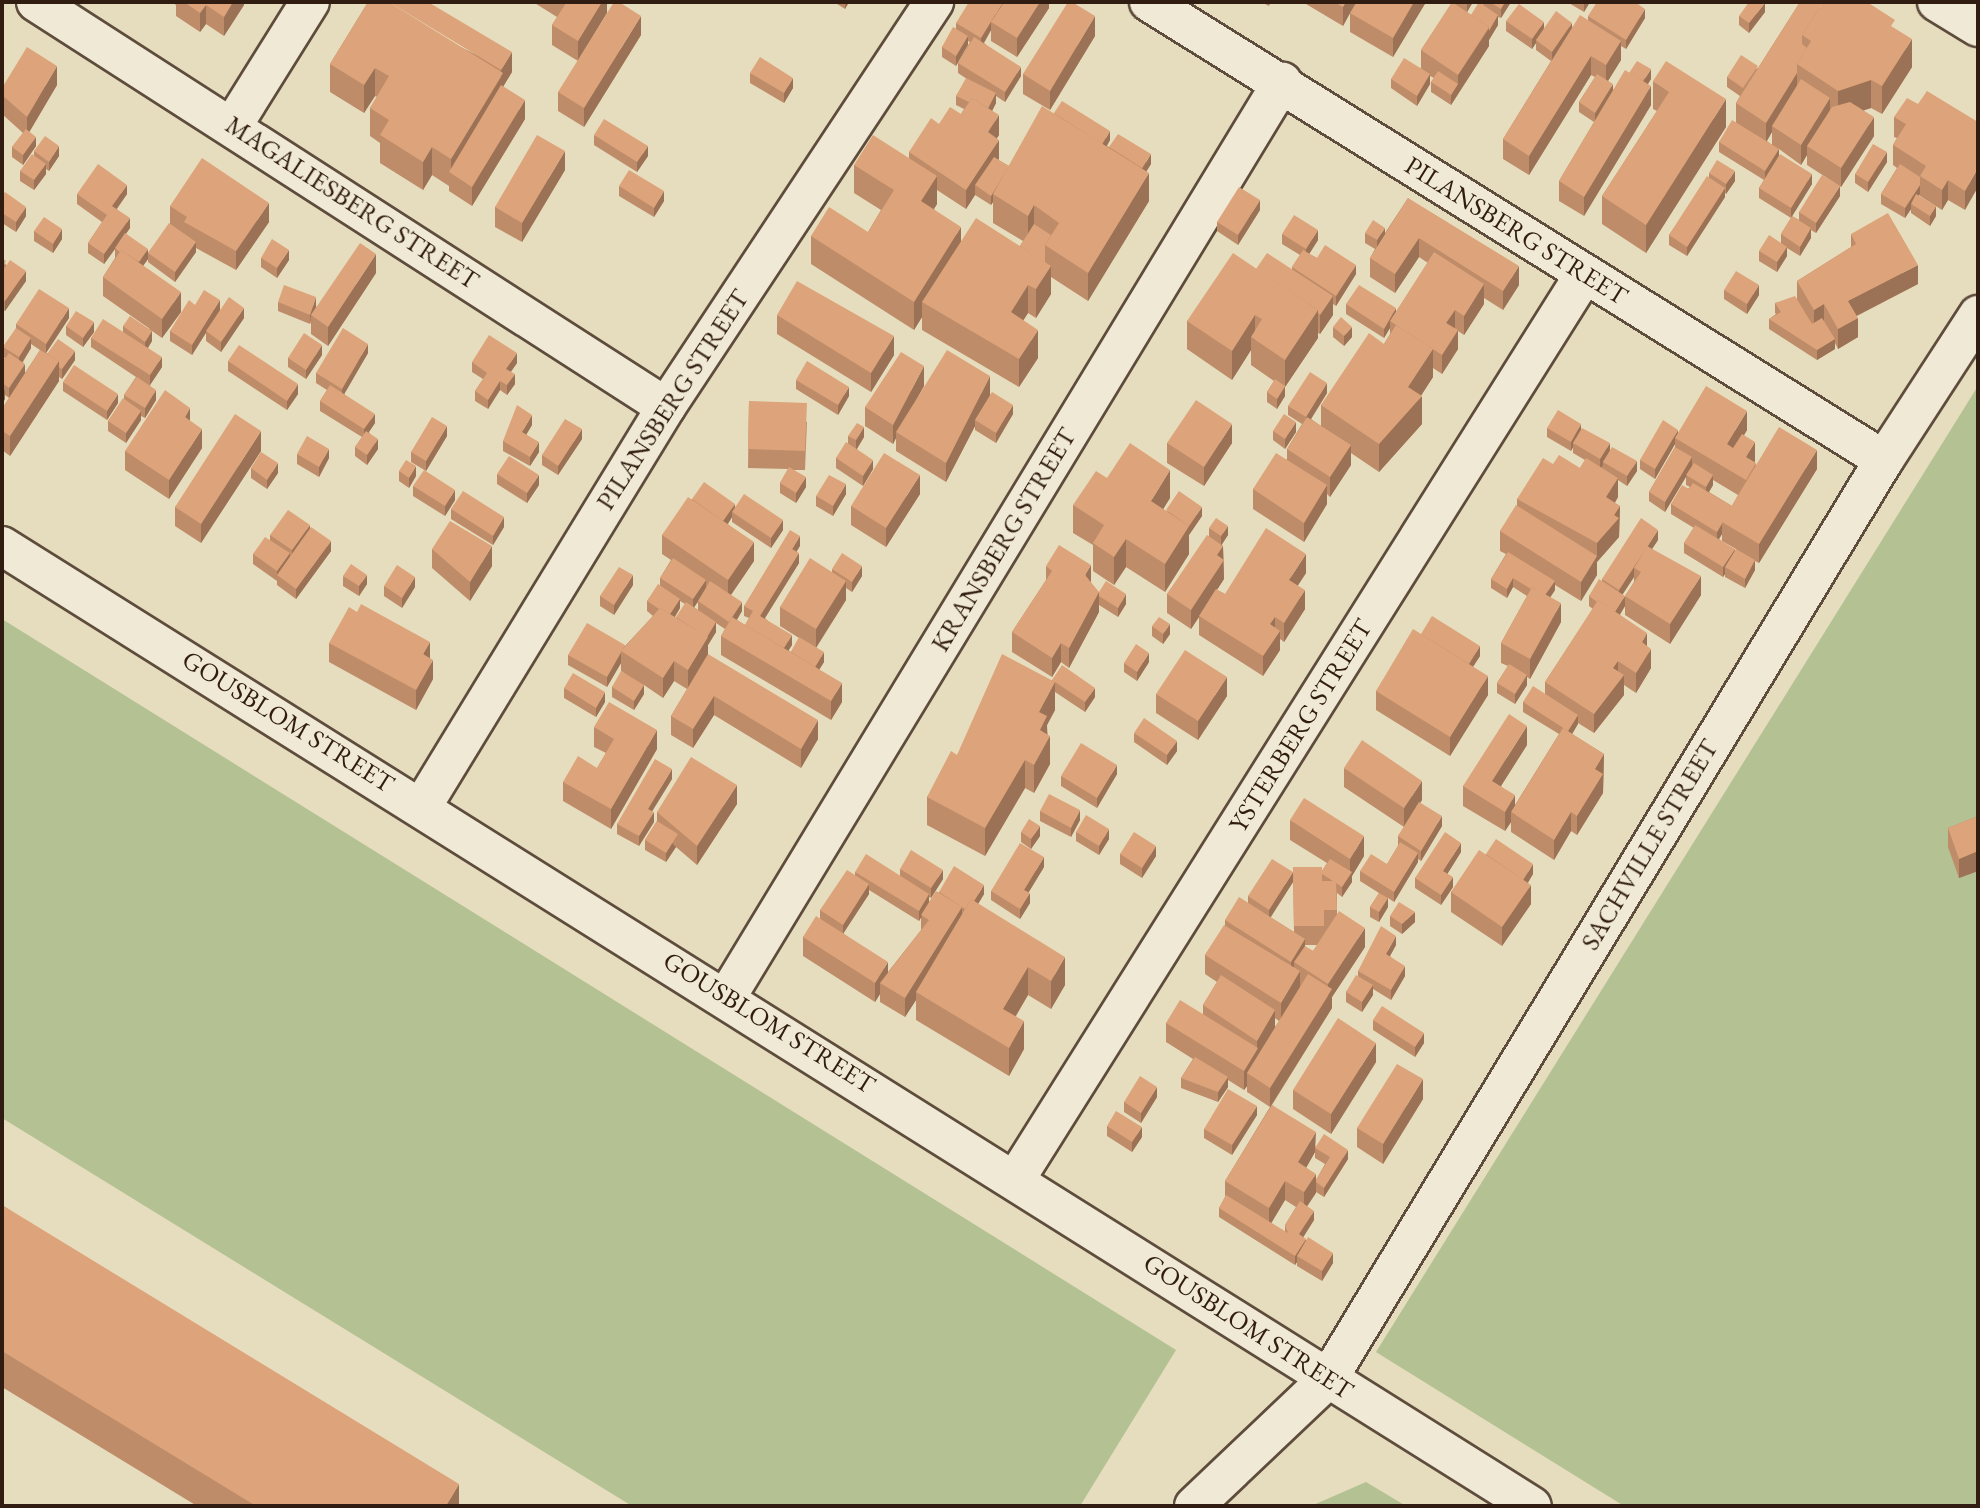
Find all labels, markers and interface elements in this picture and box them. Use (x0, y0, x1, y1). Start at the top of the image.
street label: MAGALIESBERG STREET (219, 109, 485, 297)
street label: PILANSBERG STREET (1399, 150, 1633, 312)
street label: PILANSBERG STREET (590, 284, 756, 516)
street label: KRANSBERG STREET (925, 423, 1083, 657)
street label: YSTERBERG STREET (1223, 614, 1379, 838)
street label: GOUSBLOM STREET (176, 644, 400, 800)
street label: SACHVILLE STREET (1575, 734, 1725, 956)
street label: GOUSBLOM STREET (657, 945, 881, 1101)
street label: GOUSBLOM STREET (1137, 1248, 1359, 1406)

